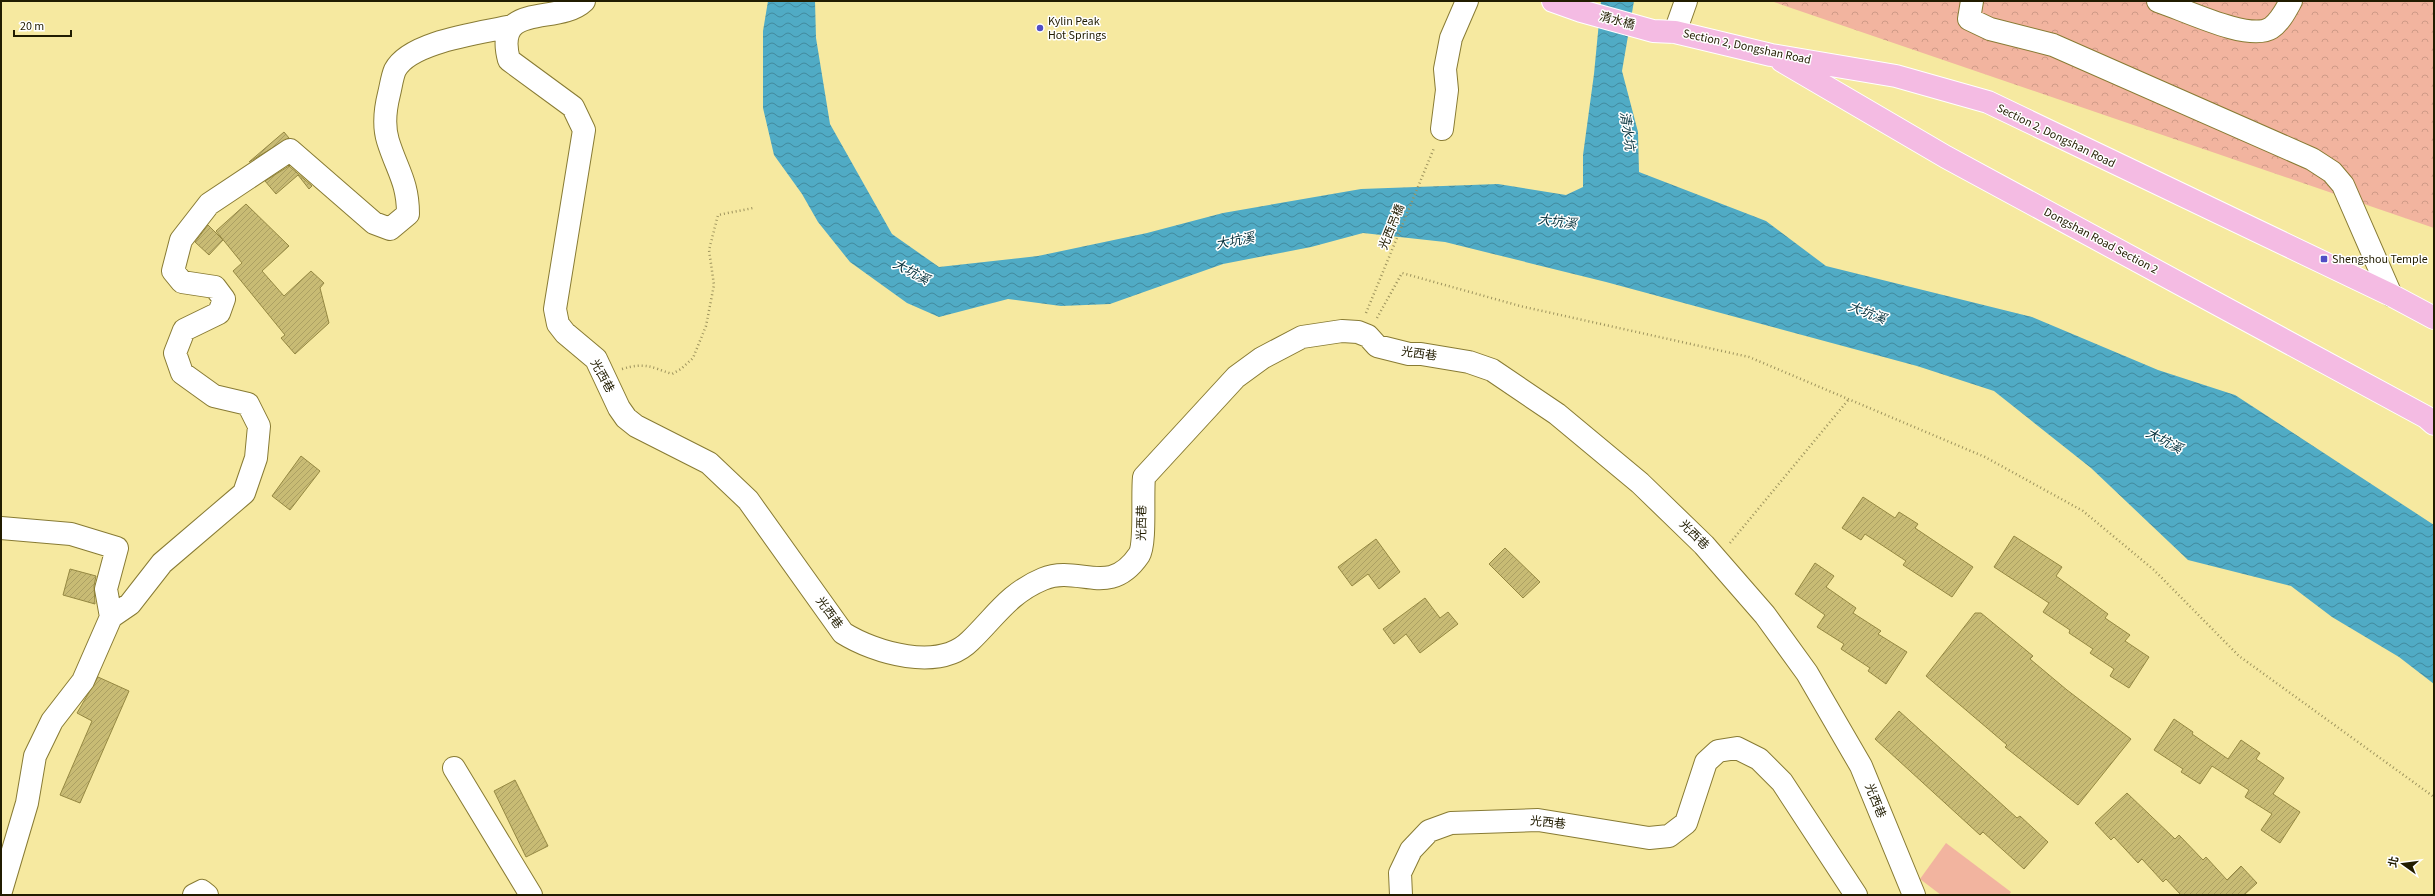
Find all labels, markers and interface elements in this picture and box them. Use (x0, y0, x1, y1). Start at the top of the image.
street label: 清水橋 (1597, 8, 1637, 34)
scale bar (14, 12, 71, 38)
place label: Kylin Peak Hot Springs (1048, 13, 1106, 44)
text: 20 m (20, 18, 44, 35)
marker: Kylin Peak Hot Springs (1035, 23, 1045, 33)
street label: Section 2, Dongshan Road (1681, 25, 1813, 69)
street label: Section 2, Dongshan Road (1994, 100, 2118, 172)
water label: 清水坑 (1615, 110, 1639, 154)
street label: 光西吊橋 (1375, 202, 1409, 252)
street label: Dongshan Road Section 2 (2041, 204, 2161, 278)
water label: 大坑溪 (1537, 211, 1579, 234)
water label: 大坑溪 (1214, 228, 1258, 254)
place label: Shengshou Temple (2332, 251, 2428, 268)
marker: Shengshou Temple (2319, 254, 2329, 264)
water label: 大坑溪 (890, 255, 934, 290)
water label: 大坑溪 (1846, 298, 1890, 329)
street label: 光西巷 (1400, 343, 1438, 365)
street label: 光西巷 (586, 356, 618, 396)
water label: 大坑溪 (2143, 424, 2187, 459)
street label: 光西巷 (1133, 505, 1151, 541)
street label: 光西巷 (1675, 516, 1713, 554)
street label: 光西巷 (812, 593, 846, 633)
street label: 光西巷 (1860, 781, 1890, 821)
street label: 光西巷 (1529, 813, 1567, 833)
north arrow (2383, 844, 2423, 884)
text: 北 (2385, 855, 2402, 869)

